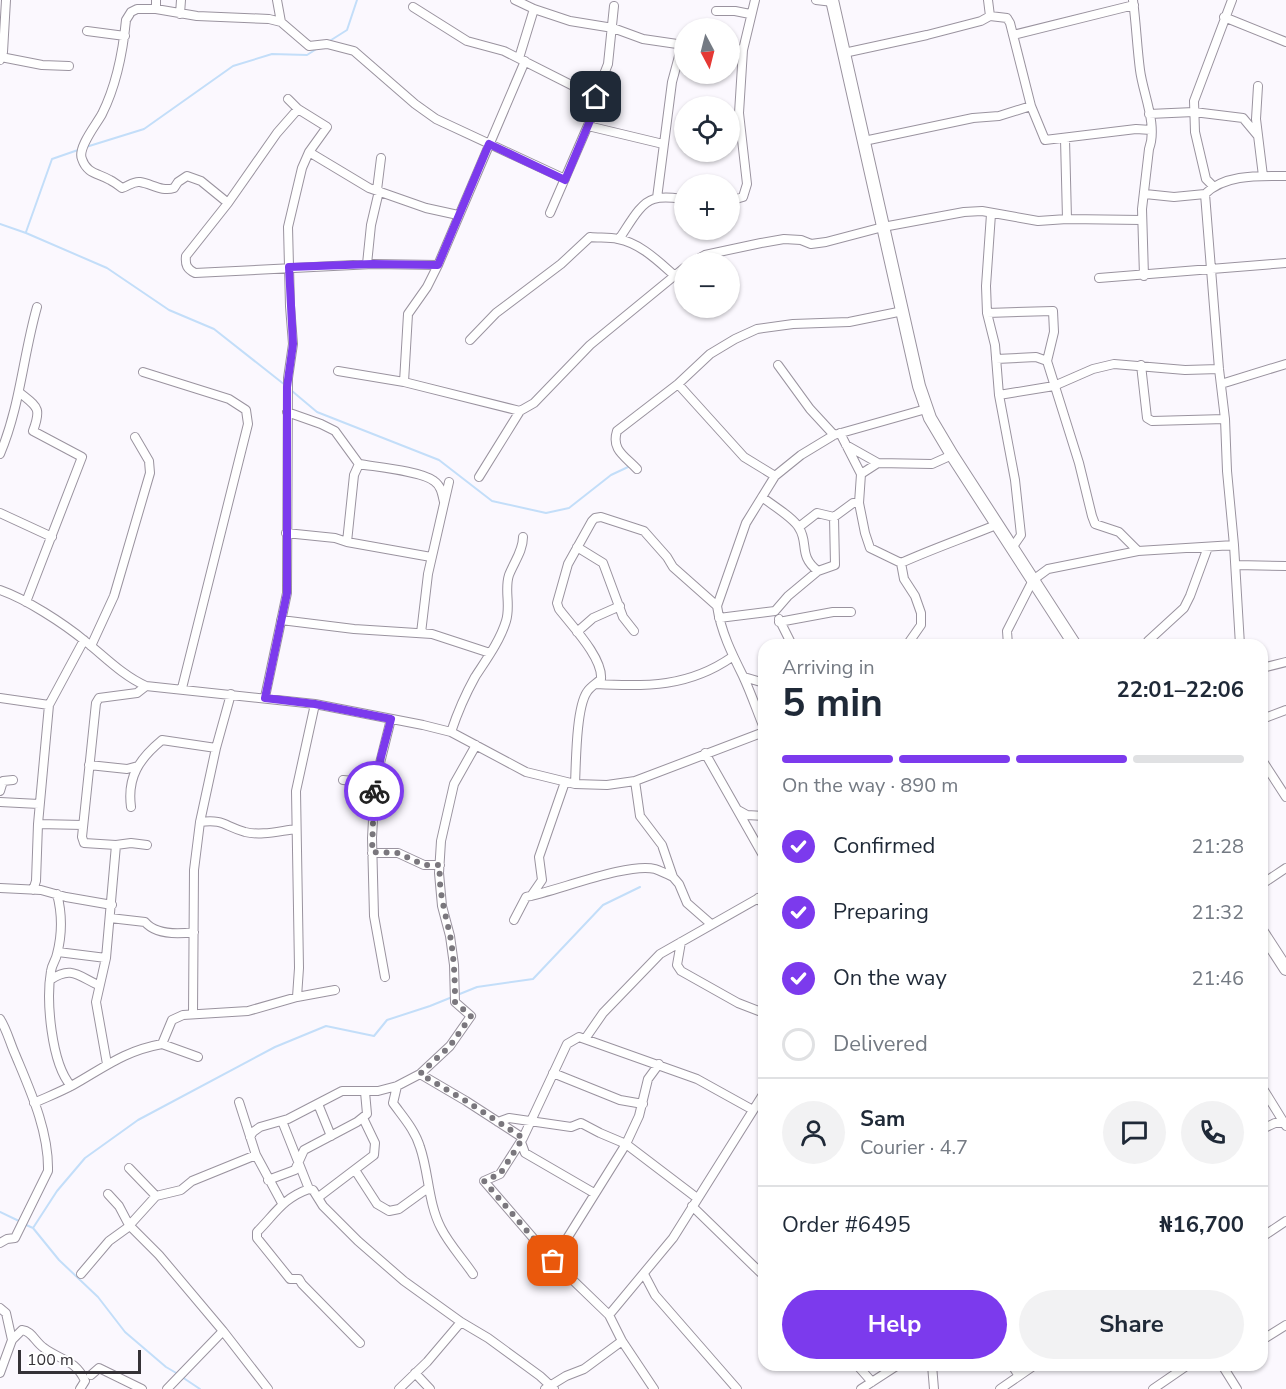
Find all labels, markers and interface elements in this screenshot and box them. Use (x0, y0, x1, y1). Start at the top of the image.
north arrow (674, 18, 740, 84)
map controls (674, 18, 740, 318)
pin (570, 71, 621, 122)
icon: home (579, 80, 612, 113)
button: locate (674, 96, 740, 162)
button: + (674, 174, 740, 240)
button: − (674, 252, 740, 318)
text: Arriving in (782, 654, 875, 681)
text: 22:01–22:06 (1116, 675, 1244, 705)
text: 5 min (782, 677, 883, 730)
courier (344, 761, 404, 821)
text: On the way · 890 m (782, 772, 958, 799)
icon: bike (358, 775, 391, 808)
icon: check (782, 830, 815, 863)
text: Confirmed (833, 831, 935, 861)
text: 21:28 (1191, 833, 1244, 860)
icon: check (782, 896, 815, 929)
text: Preparing (833, 897, 929, 927)
text: 21:32 (1191, 899, 1244, 926)
icon: check (782, 962, 815, 995)
text: On the way (833, 963, 947, 993)
text: 21:46 (1191, 965, 1244, 992)
text: Delivered (833, 1029, 928, 1059)
button: person (782, 1101, 845, 1164)
button: chat (1103, 1101, 1166, 1164)
button: phone (1181, 1101, 1244, 1164)
text: Sam (860, 1104, 905, 1134)
text: Courier · 4.7 (860, 1134, 968, 1161)
text: Order #6495 (782, 1210, 911, 1240)
text: ₦16,700 (1159, 1210, 1244, 1240)
pin (527, 1235, 578, 1286)
icon: bag (536, 1244, 569, 1277)
button: Help (782, 1290, 1007, 1359)
button: Share (1019, 1290, 1244, 1359)
scale bar (18, 1347, 141, 1374)
text: 100 m (27, 1349, 74, 1371)

